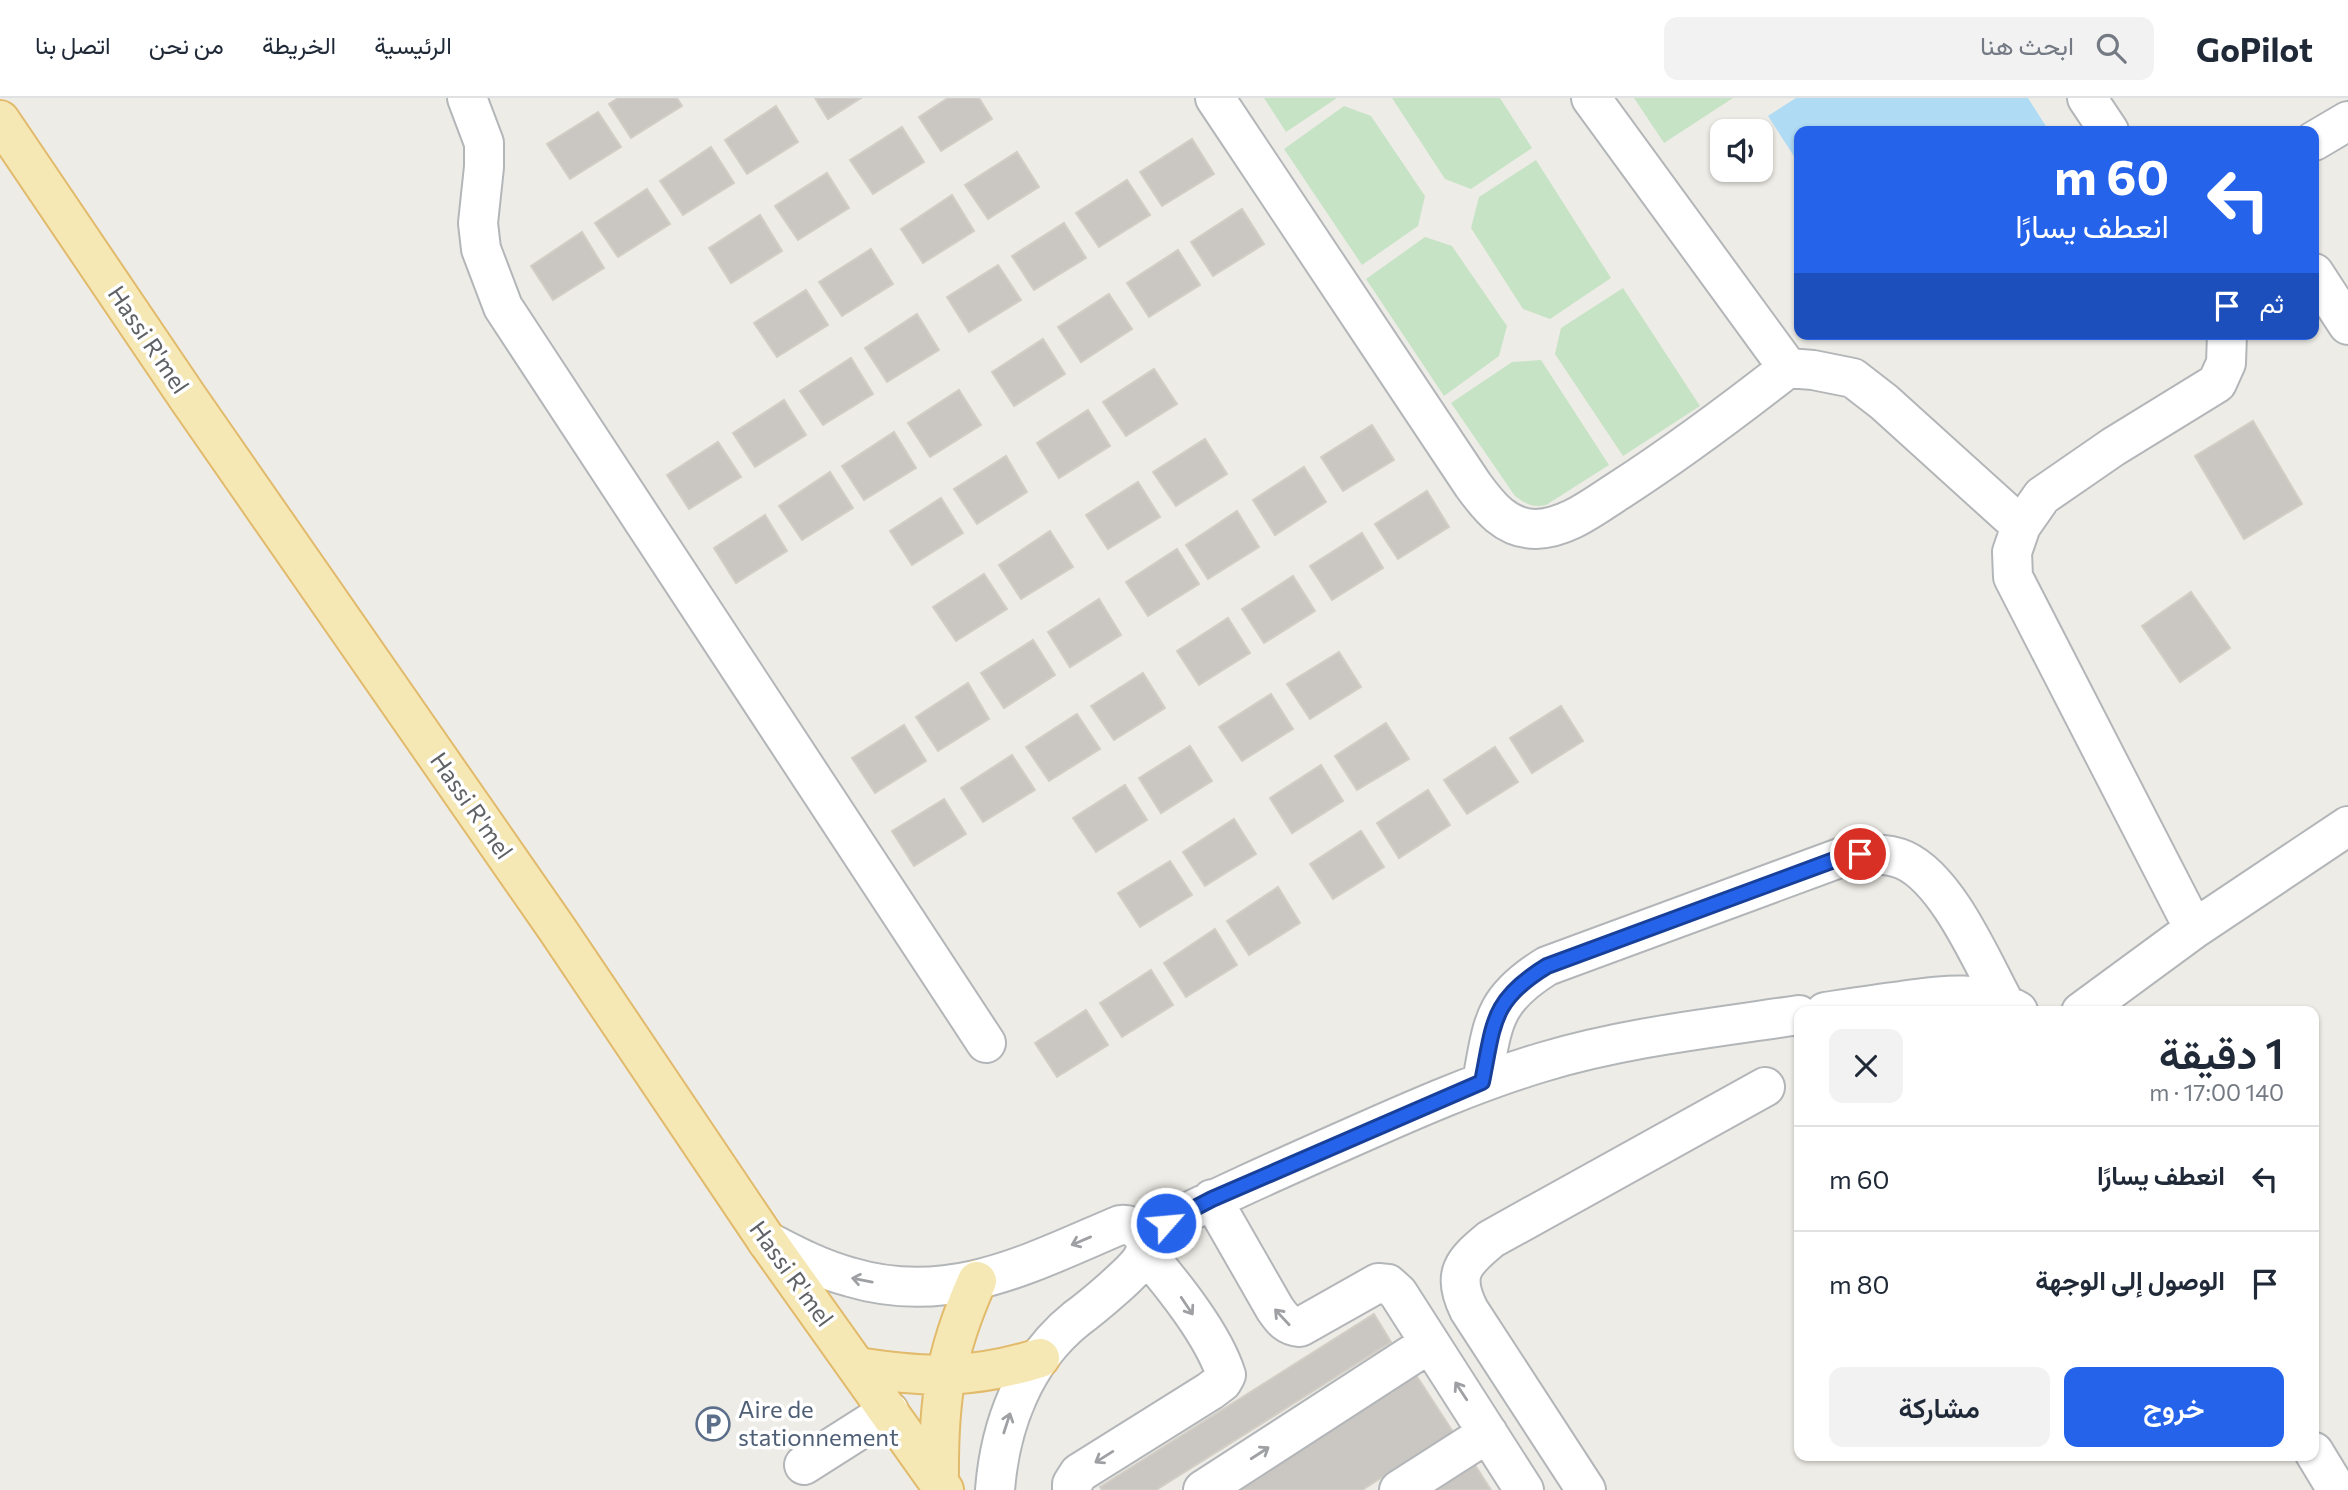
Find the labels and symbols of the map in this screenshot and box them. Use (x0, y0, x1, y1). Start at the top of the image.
street label: Hassi R'mel (103, 280, 196, 399)
street label: Hassi R'mel (425, 746, 520, 864)
pin (1830, 824, 1890, 884)
position arrow (1129, 1186, 1203, 1260)
street label: Hassi R'mel (744, 1215, 840, 1332)
one-way arrow (1071, 1236, 1092, 1249)
one-way arrow (851, 1272, 874, 1286)
one-way arrow (1180, 1296, 1194, 1315)
one-way arrow (1274, 1309, 1291, 1326)
one-way arrow (1454, 1382, 1468, 1402)
place label: Aire de stationnement (738, 1394, 899, 1451)
parking icon: Aire de stationnement (694, 1405, 732, 1443)
one-way arrow (1002, 1413, 1014, 1435)
one-way arrow (1250, 1446, 1269, 1460)
one-way arrow (1095, 1450, 1115, 1464)

